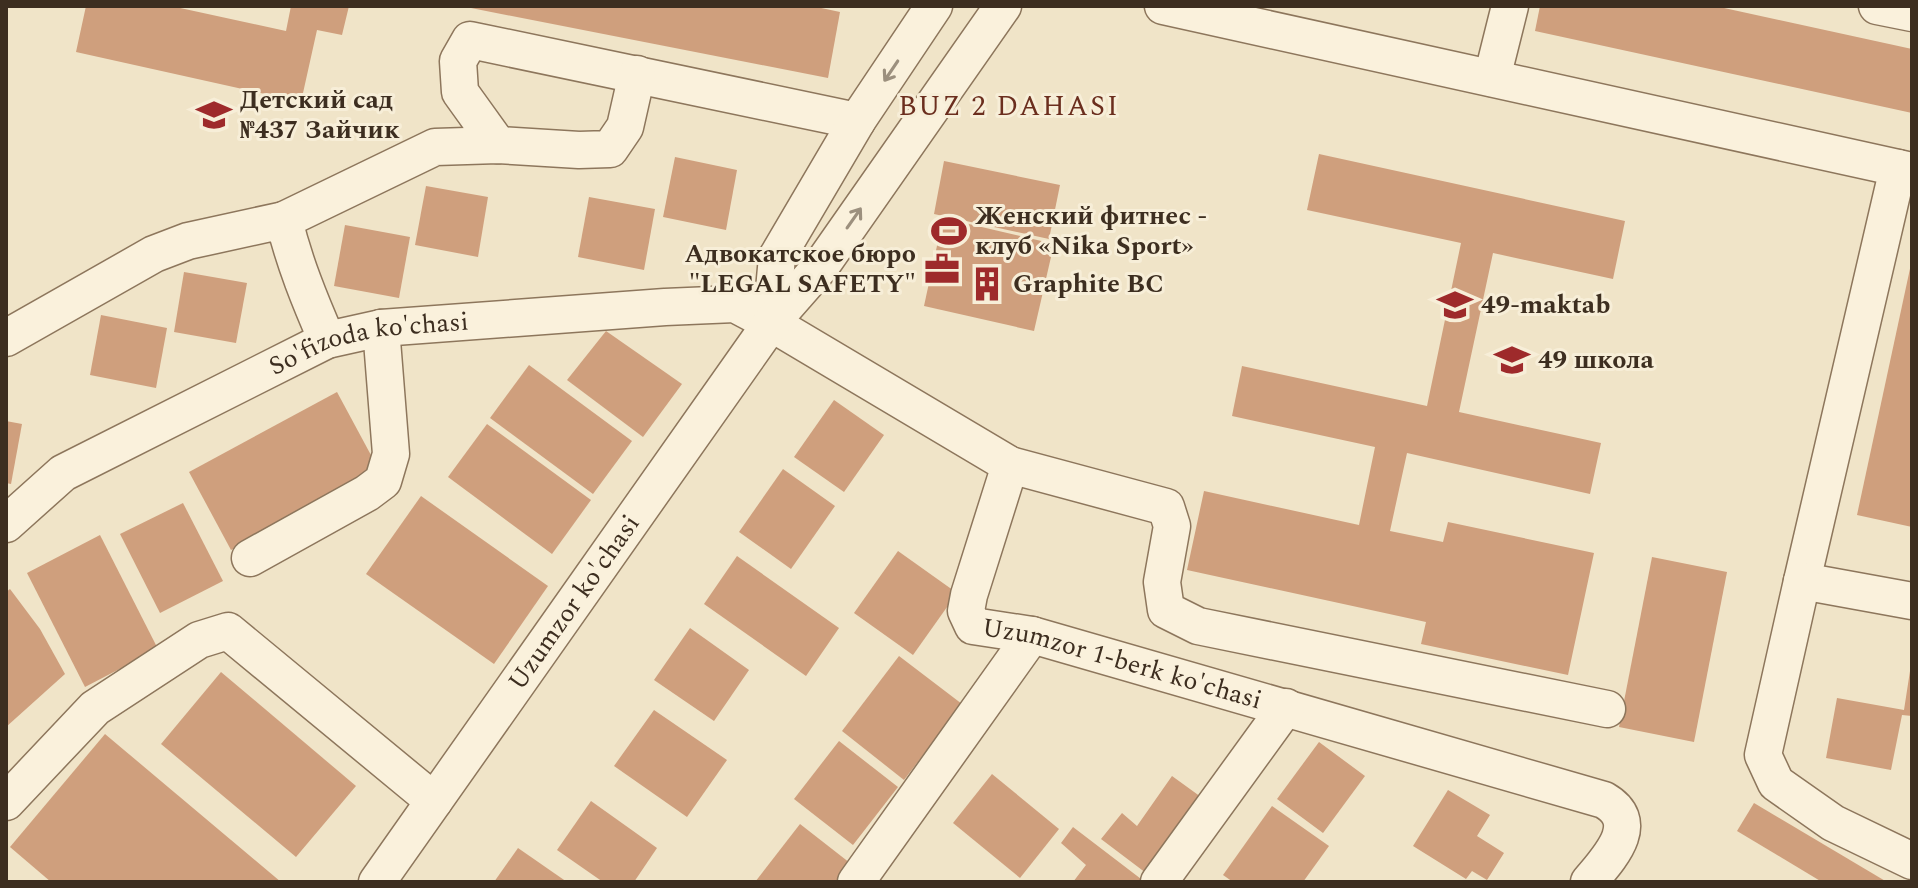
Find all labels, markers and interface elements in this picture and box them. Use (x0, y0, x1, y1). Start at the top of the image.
one-way arrow (883, 59, 899, 81)
place label: Детский сад №437 Зайчик (240, 80, 400, 150)
district label: BUZ 2 DAHASI (898, 85, 1120, 128)
school or university icon: Детский сад №437 Зайчик (195, 96, 233, 134)
place label: Женский фитнес - клуб «Nika Sport» (975, 196, 1207, 266)
one-way arrow (846, 208, 862, 230)
sports icon: Женский фитнес - клуб «Nika Sport» (930, 212, 968, 250)
place label: Адвокатское бюро "LEGAL SAFETY" (684, 234, 916, 304)
office icon: Адвокатское бюро "LEGAL SAFETY" (923, 250, 961, 288)
place label: Graphite BC (1013, 264, 1164, 304)
building icon: Graphite BC (968, 265, 1006, 303)
place label: 49-maktab (1481, 285, 1610, 325)
school or university icon: 49-maktab (1436, 286, 1474, 324)
street label: So'fizoda ko'chasi (262, 302, 470, 386)
place label: 49 школа (1538, 340, 1655, 380)
school or university icon: 49 школа (1493, 341, 1531, 379)
street label: Uzumzor ko'chasi (498, 506, 650, 699)
street label: Uzumzor 1-berk ko'chasi (979, 608, 1267, 720)

